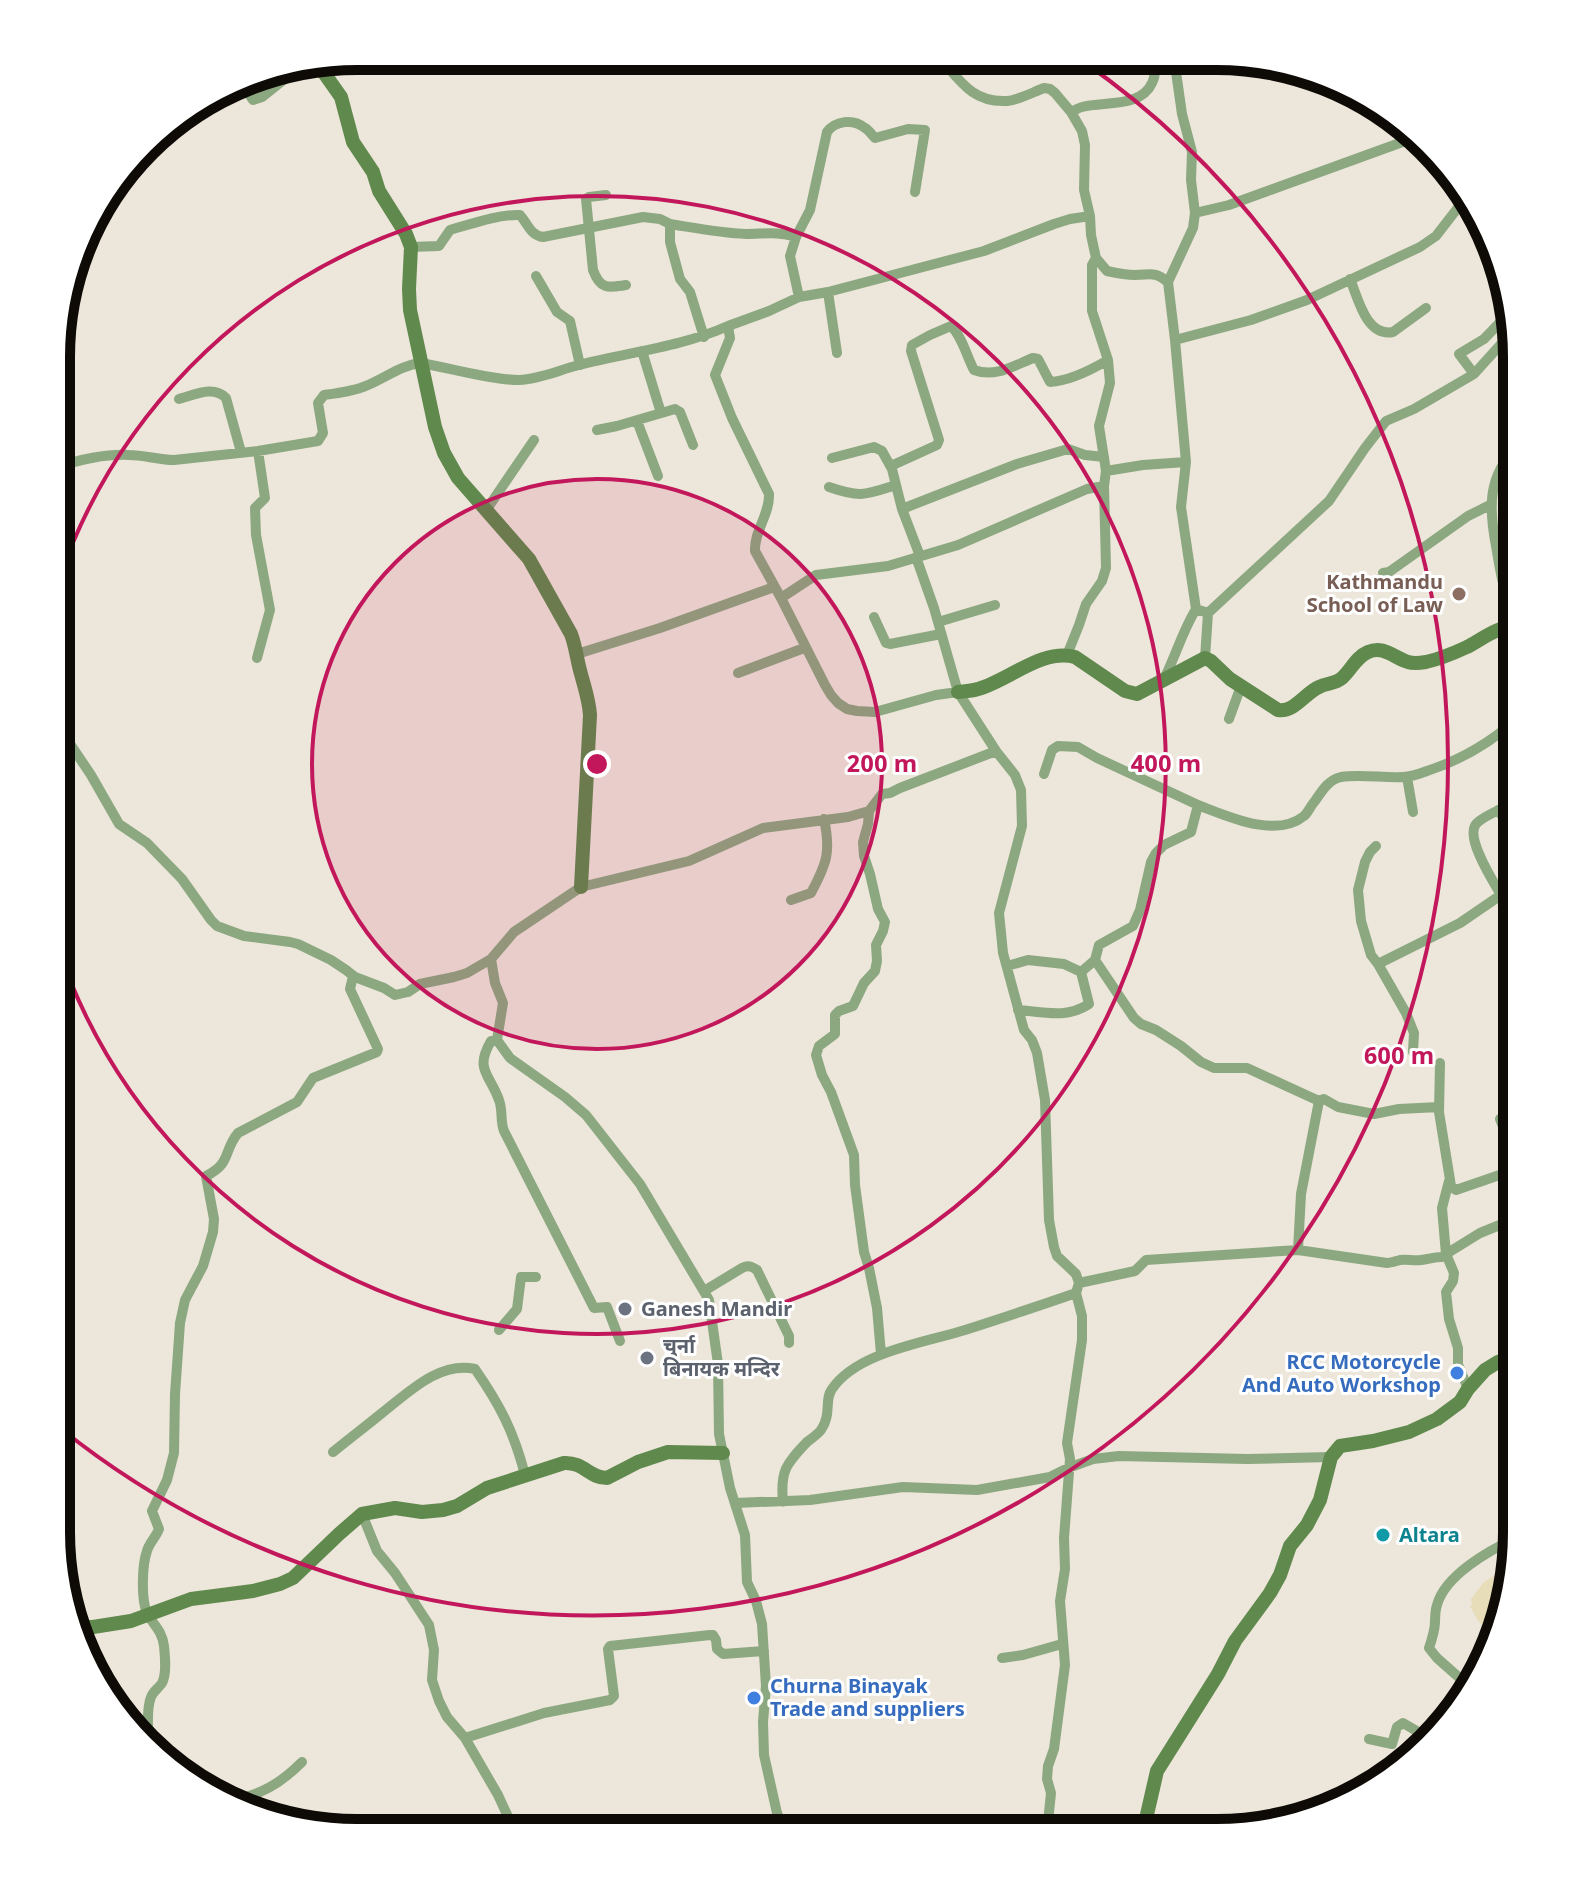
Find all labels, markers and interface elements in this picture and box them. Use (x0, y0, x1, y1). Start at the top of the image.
place label: Kathmandu School of Law (1306, 571, 1443, 620)
marker: Kathmandu School of Law (1450, 585, 1468, 603)
centre of rings (583, 750, 611, 778)
text: 200 m (847, 750, 917, 782)
text: 400 m (1131, 750, 1201, 782)
text: 600 m (1364, 1042, 1434, 1074)
place label: Ganesh Mandir (641, 1298, 792, 1324)
marker: Ganesh Mandir (616, 1300, 634, 1318)
place label: चुर्ना बिनायक मन्दिर (663, 1335, 781, 1384)
marker: चुर्ना बिनायक मन्दिर (638, 1349, 656, 1367)
place label: RCC Motorcycle And Auto Workshop (1242, 1351, 1441, 1400)
marker: RCC Motorcycle And Auto Workshop (1448, 1364, 1466, 1382)
place label: Altara (1399, 1524, 1460, 1550)
marker: Altara (1374, 1526, 1392, 1544)
place label: Churna Binayak Trade and suppliers (770, 1675, 965, 1724)
marker: Churna Binayak Trade and suppliers (745, 1689, 763, 1707)

